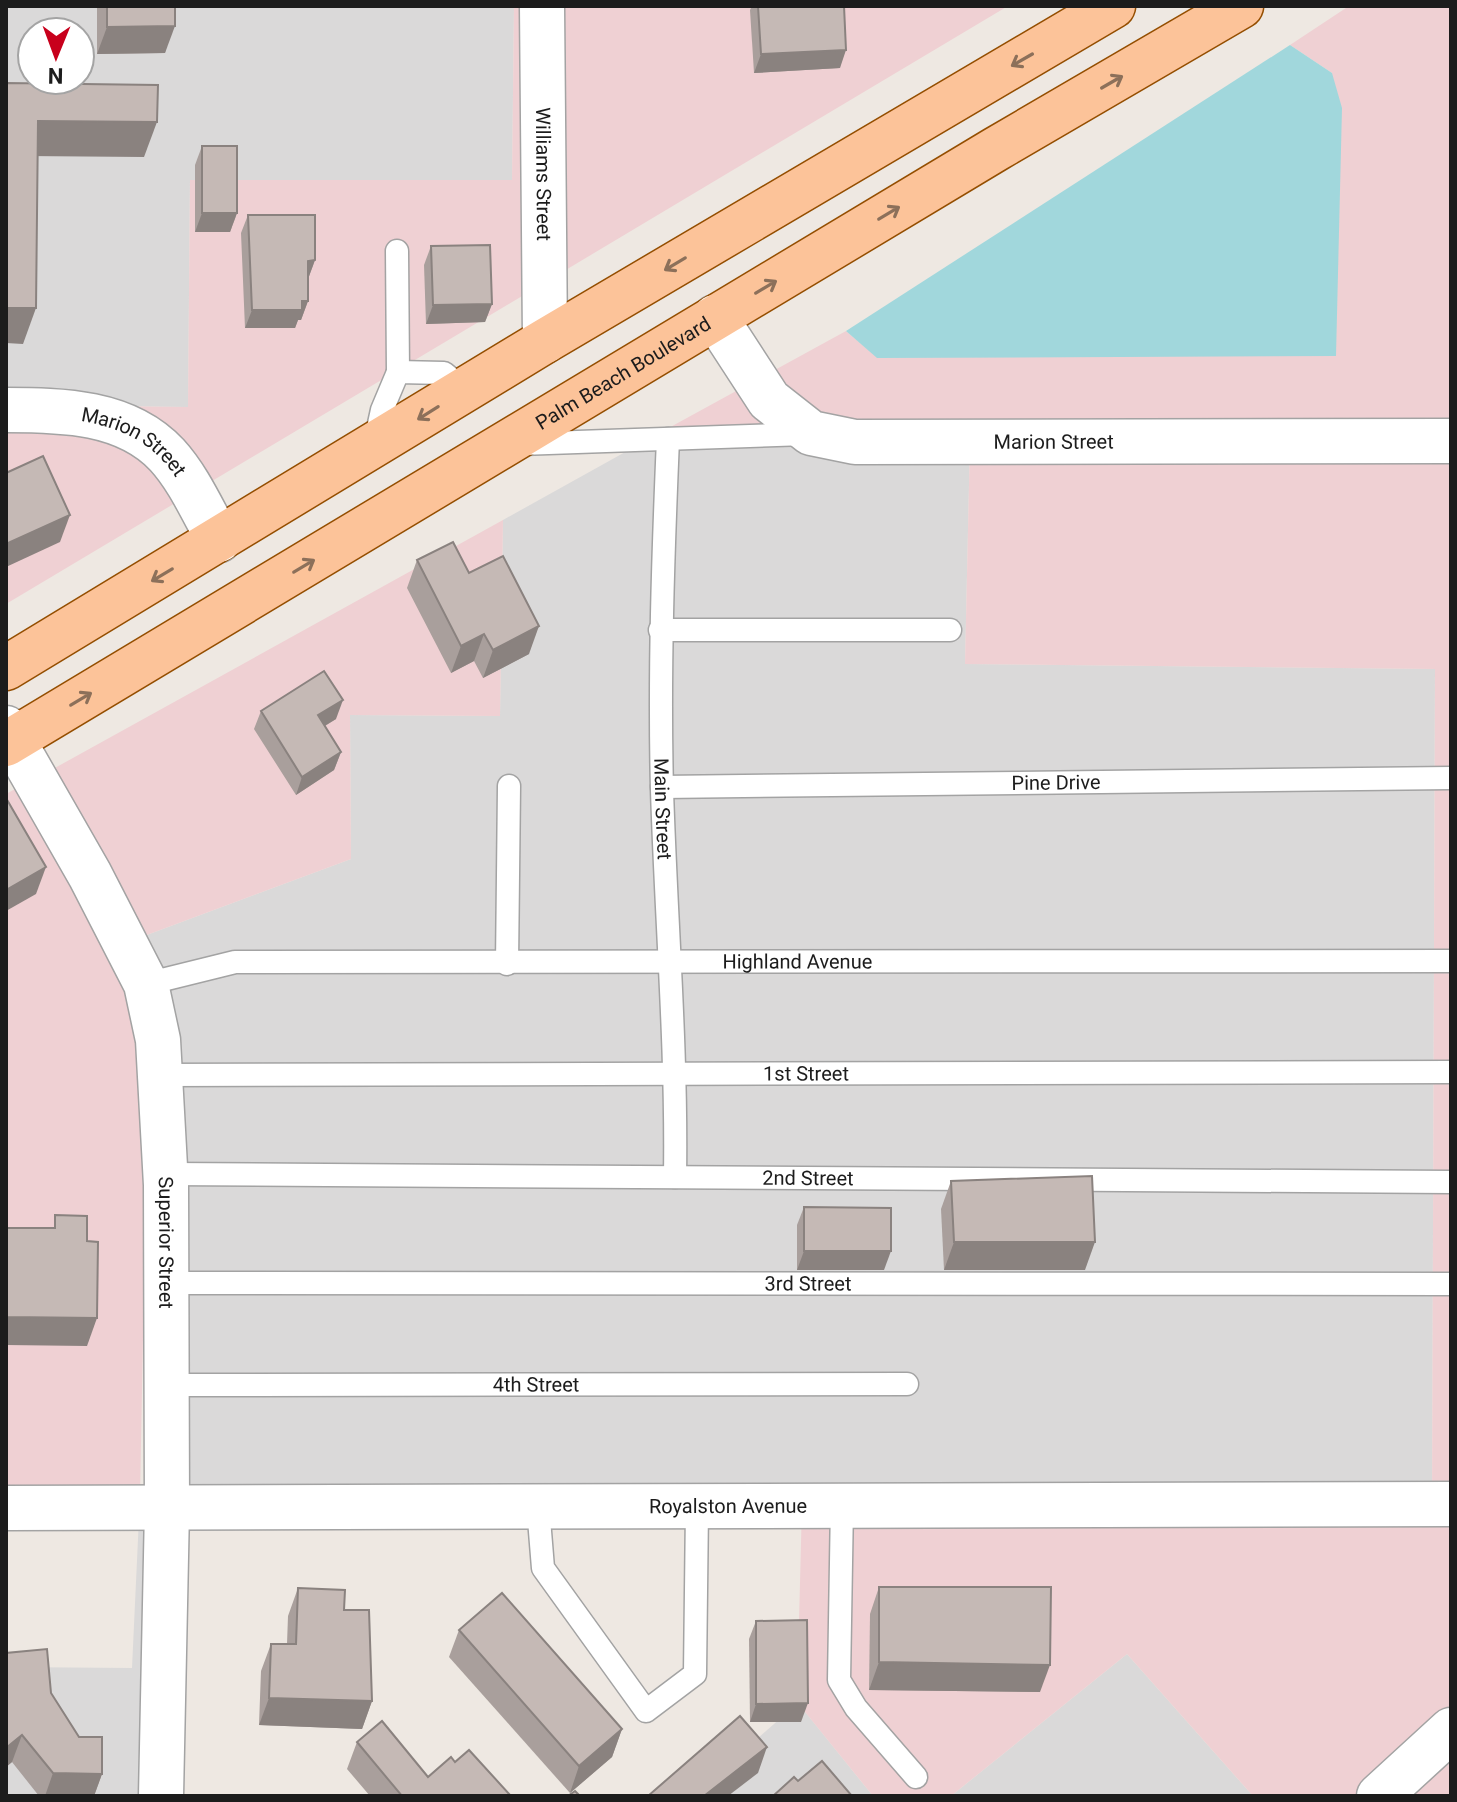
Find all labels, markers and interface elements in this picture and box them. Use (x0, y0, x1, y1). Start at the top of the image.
north arrow (16, 16, 96, 96)
one-way arrow (1011, 52, 1034, 68)
text: N (48, 63, 64, 88)
one-way arrow (1100, 73, 1123, 89)
street label: Williams Street (531, 107, 556, 241)
one-way arrow (877, 205, 900, 221)
one-way arrow (664, 256, 687, 272)
one-way arrow (754, 279, 777, 295)
street label: Palm Beach Boulevard (531, 311, 715, 435)
street label: Marion Street (79, 402, 191, 481)
one-way arrow (417, 405, 440, 421)
street label: Marion Street (994, 430, 1114, 454)
one-way arrow (292, 558, 315, 574)
one-way arrow (151, 567, 174, 583)
one-way arrow (69, 691, 92, 707)
street label: Main Street (649, 758, 677, 860)
street label: Pine Drive (1011, 770, 1101, 795)
street label: Highland Avenue (722, 949, 872, 974)
street label: 1st Street (763, 1061, 849, 1086)
street label: 2nd Street (762, 1166, 854, 1190)
street label: Superior Street (154, 1176, 178, 1309)
street label: 3rd Street (765, 1271, 851, 1296)
street label: 4th Street (493, 1372, 579, 1397)
street label: Royalston Avenue (649, 1494, 807, 1518)

